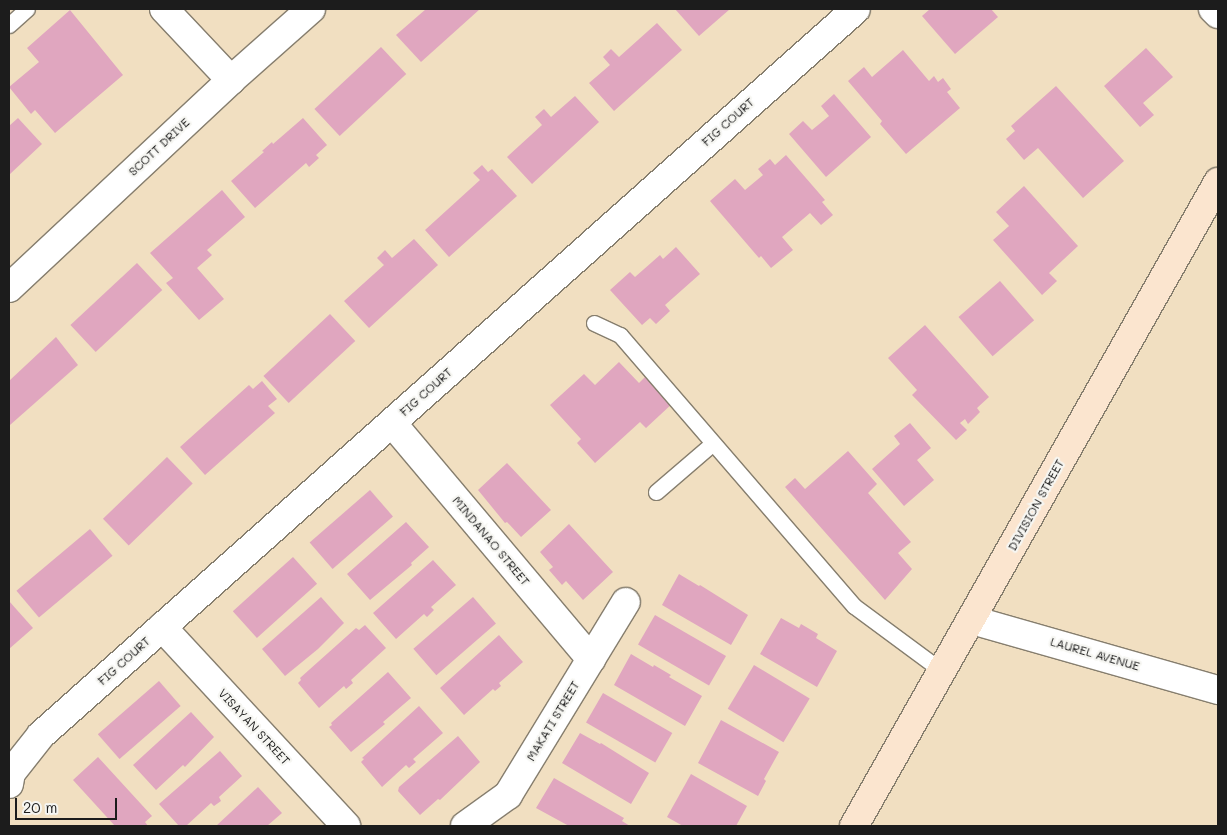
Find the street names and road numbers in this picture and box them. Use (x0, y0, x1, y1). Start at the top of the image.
street label: FIG COURT (699, 95, 757, 149)
street label: SCOTT DRIVE (126, 115, 192, 179)
street label: FIG COURT (397, 365, 455, 419)
street label: DIVISION STREET (1005, 457, 1067, 553)
street label: MINDANAO STREET (449, 493, 533, 589)
street label: FIG COURT (95, 634, 153, 688)
street label: LAUREL AVENUE (1049, 634, 1141, 674)
street label: MAKATI STREET (523, 678, 583, 764)
street label: VISAYAN STREET (215, 686, 293, 768)

